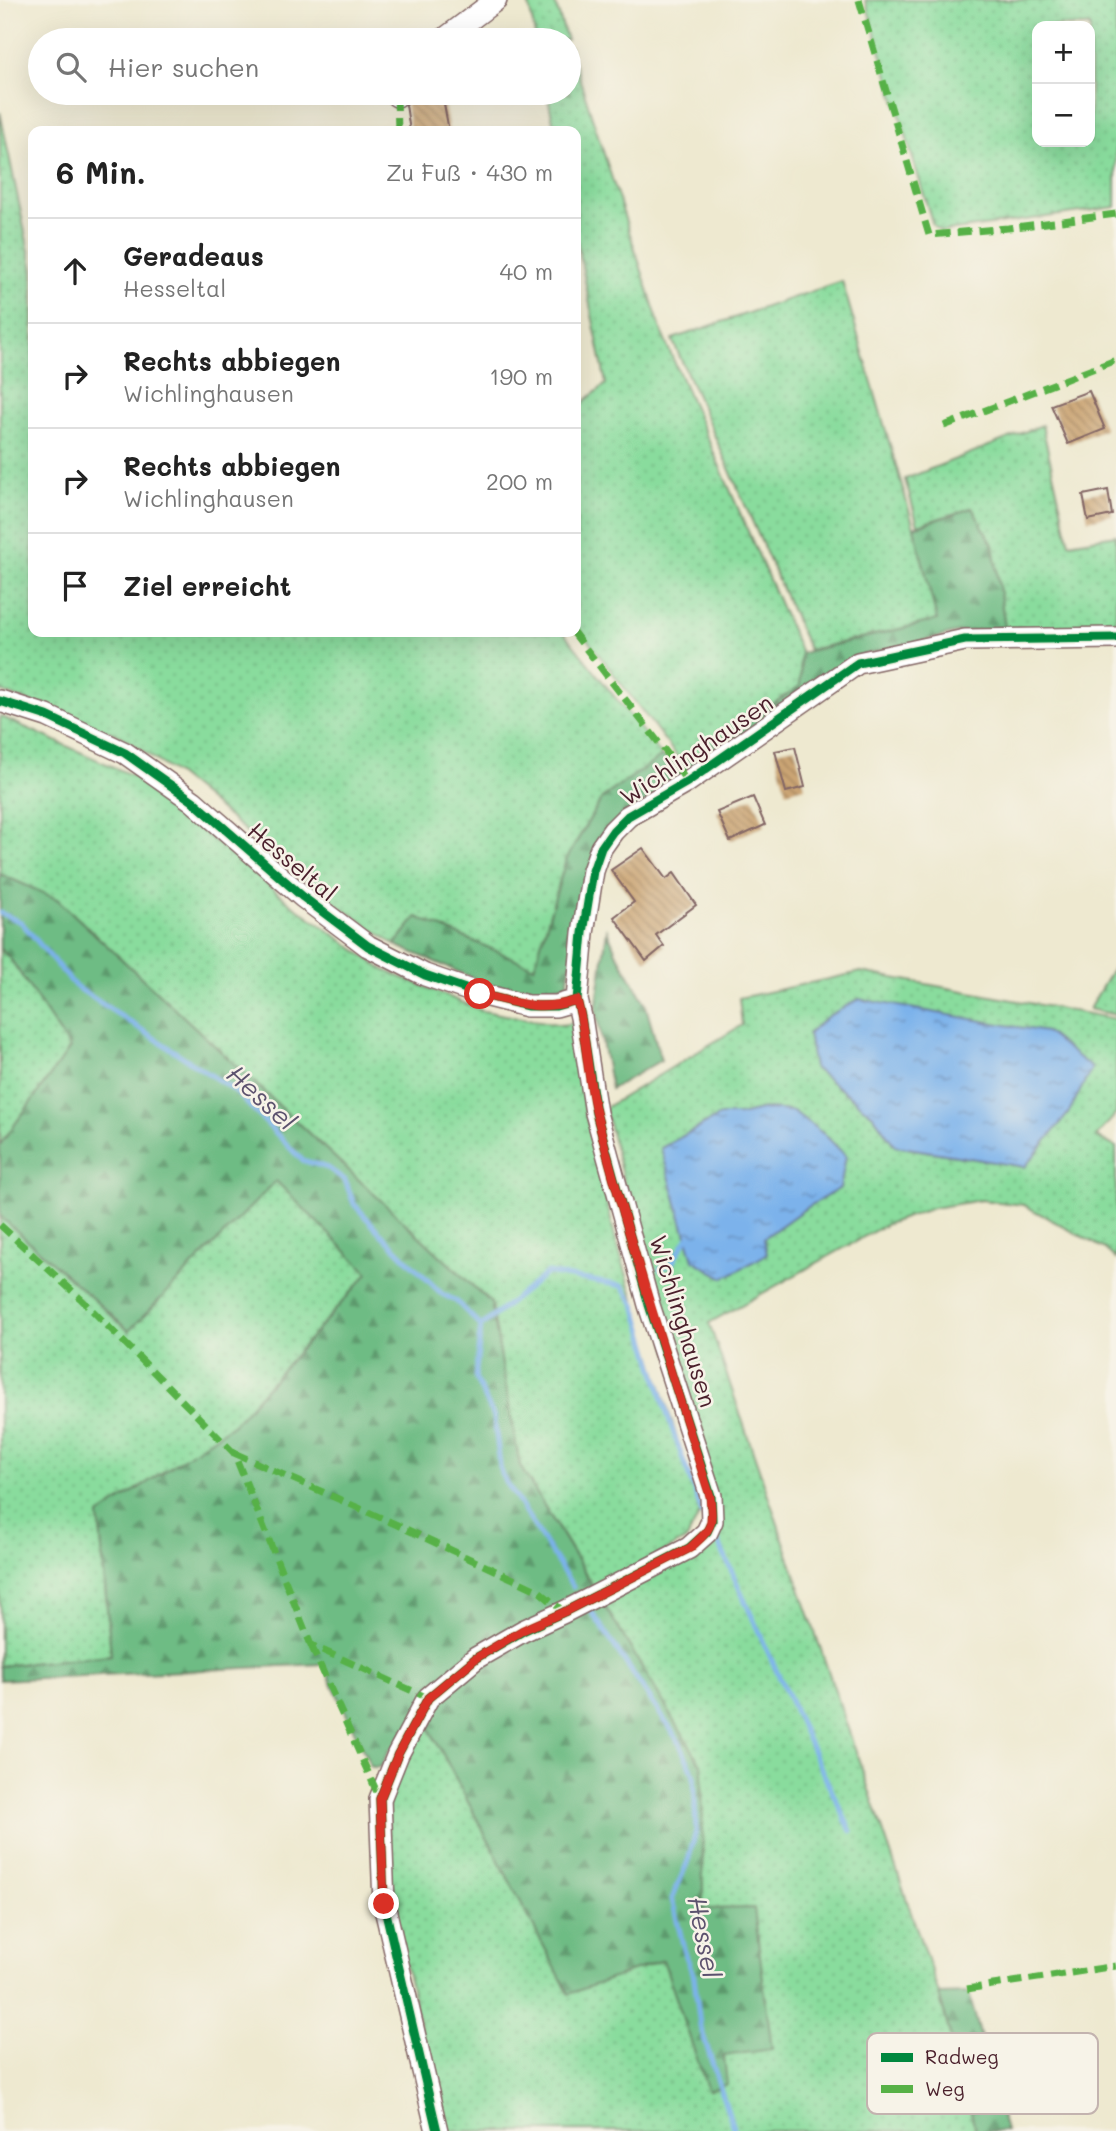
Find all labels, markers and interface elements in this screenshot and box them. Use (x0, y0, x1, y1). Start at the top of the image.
map controls (1032, 21, 1095, 147)
button: + (1032, 21, 1095, 84)
search box (28, 28, 581, 105)
icon: search (52, 48, 90, 86)
text: Hier suchen (108, 50, 259, 84)
button: − (1032, 84, 1095, 147)
text: 6 Min. (56, 152, 146, 192)
text: Zu Fuß · 430 m (386, 157, 553, 187)
text: Geradeaus (123, 239, 264, 273)
icon: ahead (56, 252, 94, 290)
text: 40 m (500, 256, 553, 286)
text: Hesseltal (123, 273, 226, 303)
text: Rechts abbiegen (123, 344, 340, 378)
icon: right (56, 357, 94, 395)
text: 190 m (489, 361, 553, 391)
text: Wichlinghausen (123, 378, 294, 408)
text: Rechts abbiegen (123, 449, 340, 483)
icon: right (56, 462, 94, 500)
text: 200 m (486, 466, 553, 496)
text: Wichlinghausen (123, 483, 294, 513)
icon: arrive (56, 567, 94, 605)
text: Ziel erreicht (123, 569, 291, 603)
street label: Wichlinghausen (614, 686, 778, 812)
street label: Hesseltal (242, 815, 344, 907)
route start (464, 978, 495, 1009)
water label: Hessel (220, 1057, 304, 1138)
street label: Wichlinghausen (643, 1231, 725, 1411)
route end (368, 1888, 399, 1919)
water label: Hessel (680, 1893, 730, 1981)
legend (867, 2033, 1098, 2114)
text: Radweg (925, 2044, 999, 2069)
text: Weg (925, 2076, 964, 2101)

